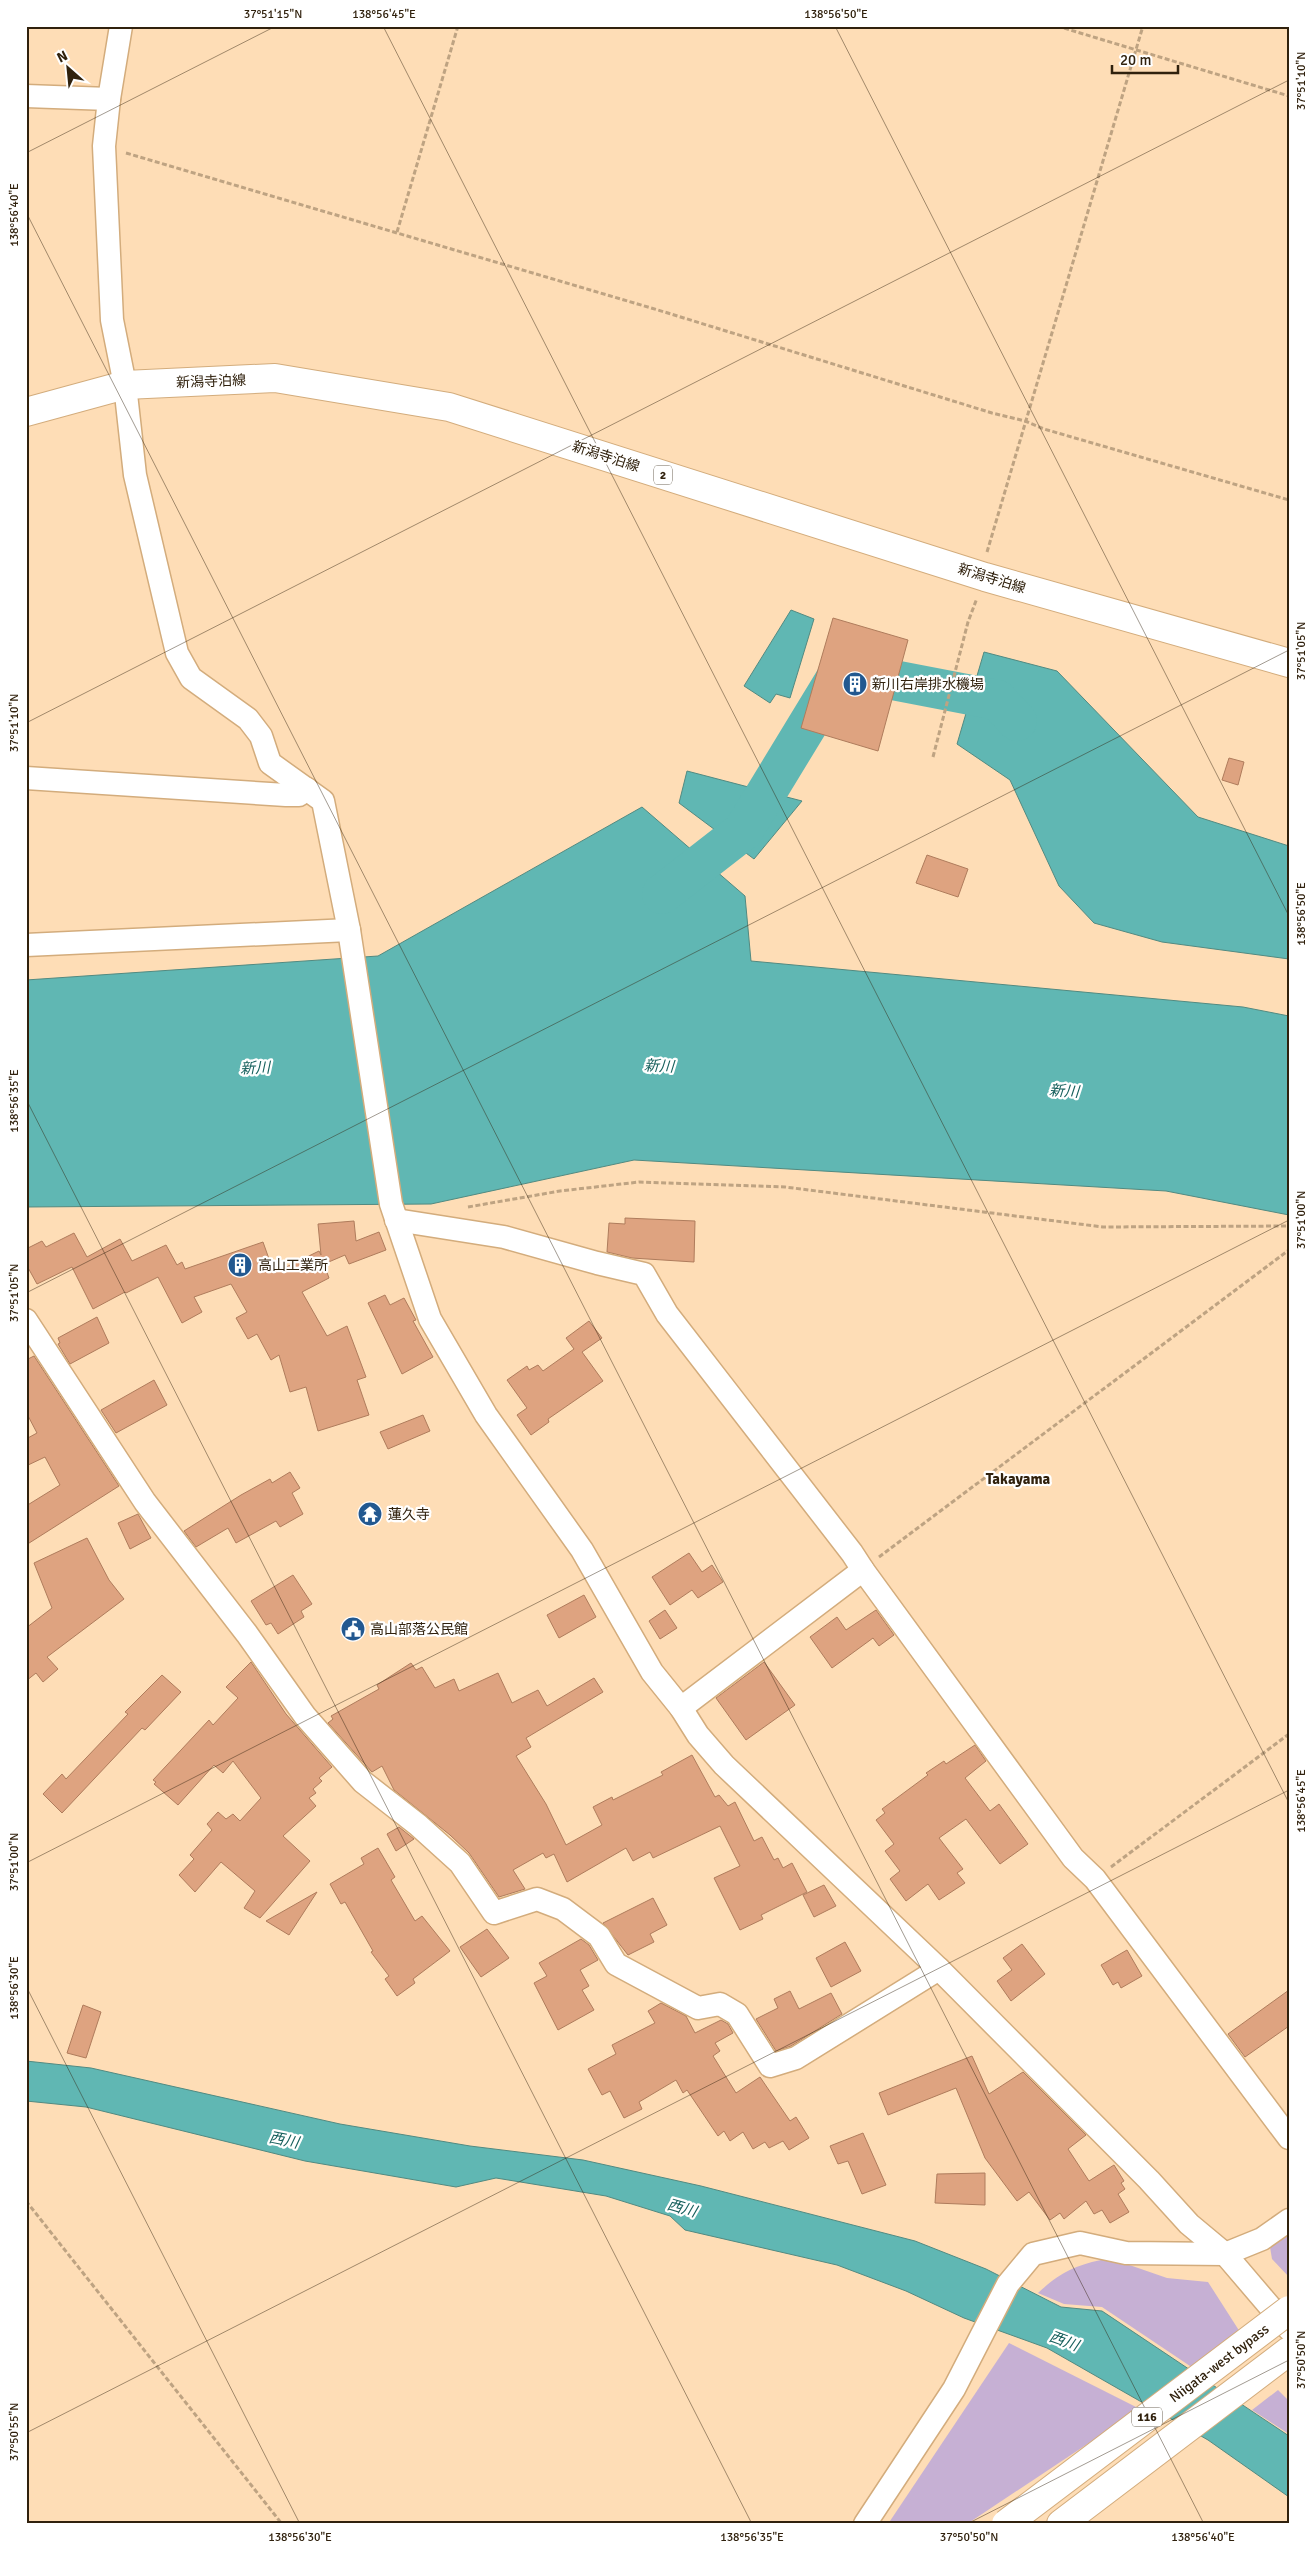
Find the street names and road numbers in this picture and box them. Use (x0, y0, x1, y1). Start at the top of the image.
street label: 新潟寺泊線 (176, 372, 246, 391)
street label: 新潟寺泊線 (570, 438, 642, 475)
road number: 2 (654, 466, 672, 484)
street label: 新潟寺泊線 (956, 560, 1028, 597)
street label: Niigata-west bypass (1166, 2320, 1272, 2406)
road number: 116 (1132, 2408, 1162, 2426)

